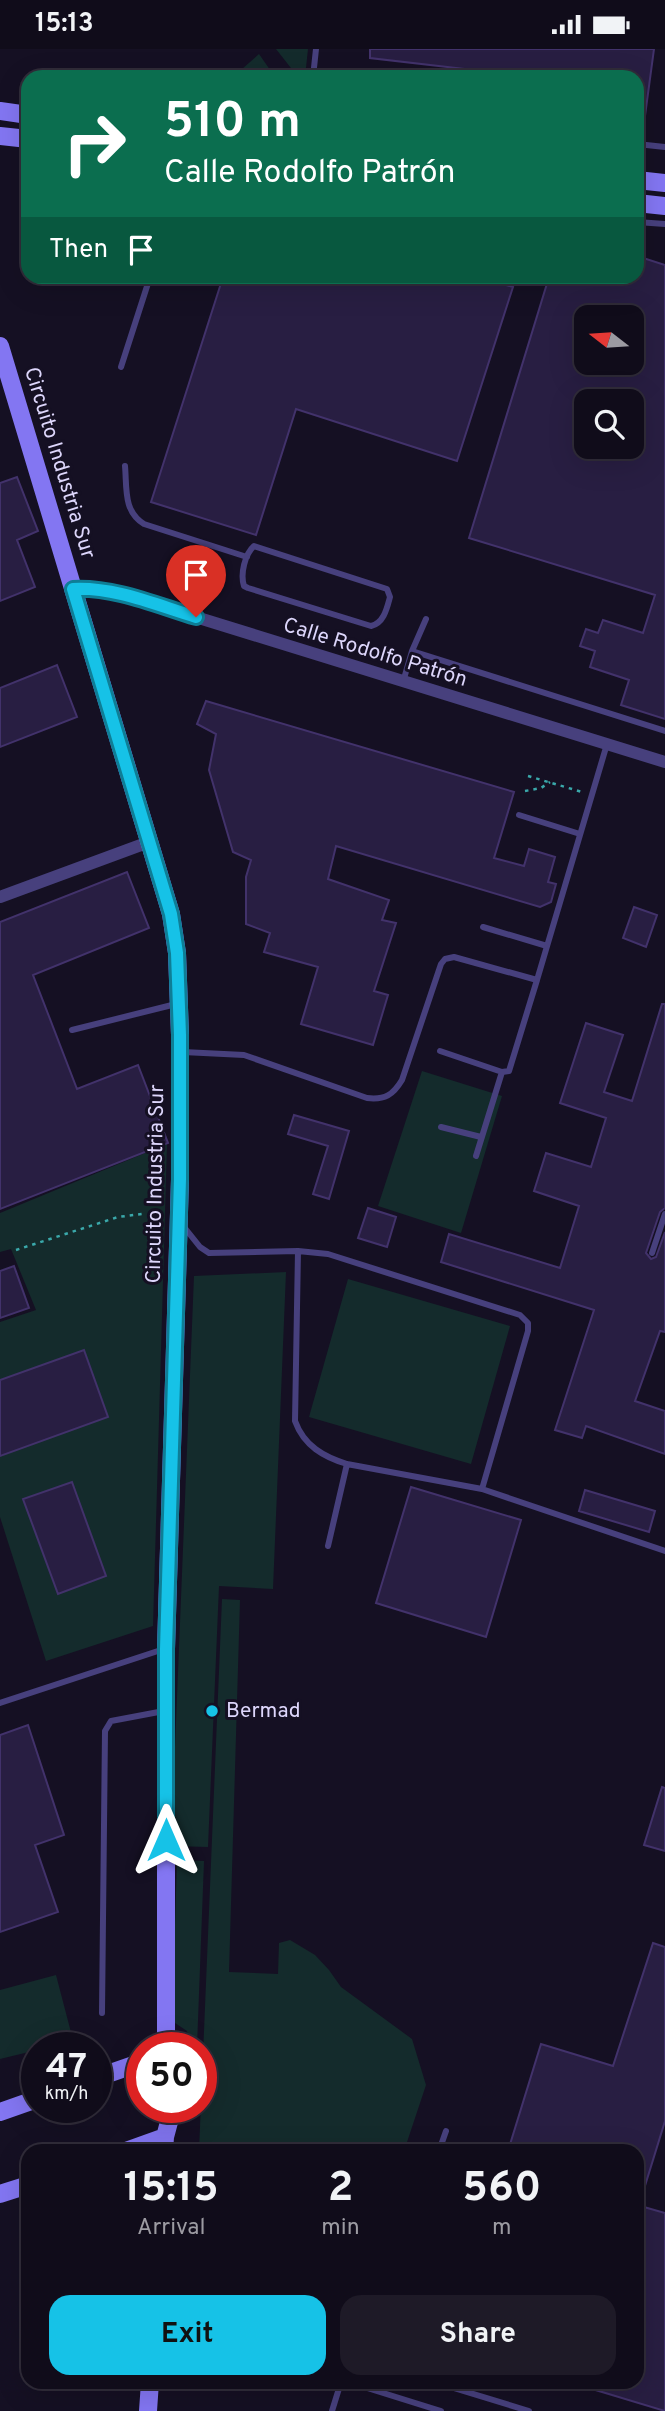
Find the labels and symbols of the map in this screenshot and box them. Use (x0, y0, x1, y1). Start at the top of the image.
north arrow (574, 305, 644, 375)
street label: Circuito Industria Sur (17, 364, 101, 562)
pin (166, 545, 226, 617)
street label: Calle Rodolfo Patrón (280, 612, 470, 694)
street label: Circuito Industria Sur (141, 1084, 171, 1284)
place label: Bermad (226, 1698, 301, 1725)
marker: Bermad (204, 1703, 220, 1719)
position arrow (129, 1803, 203, 1877)
speed limit sign: 50 (126, 2032, 217, 2123)

